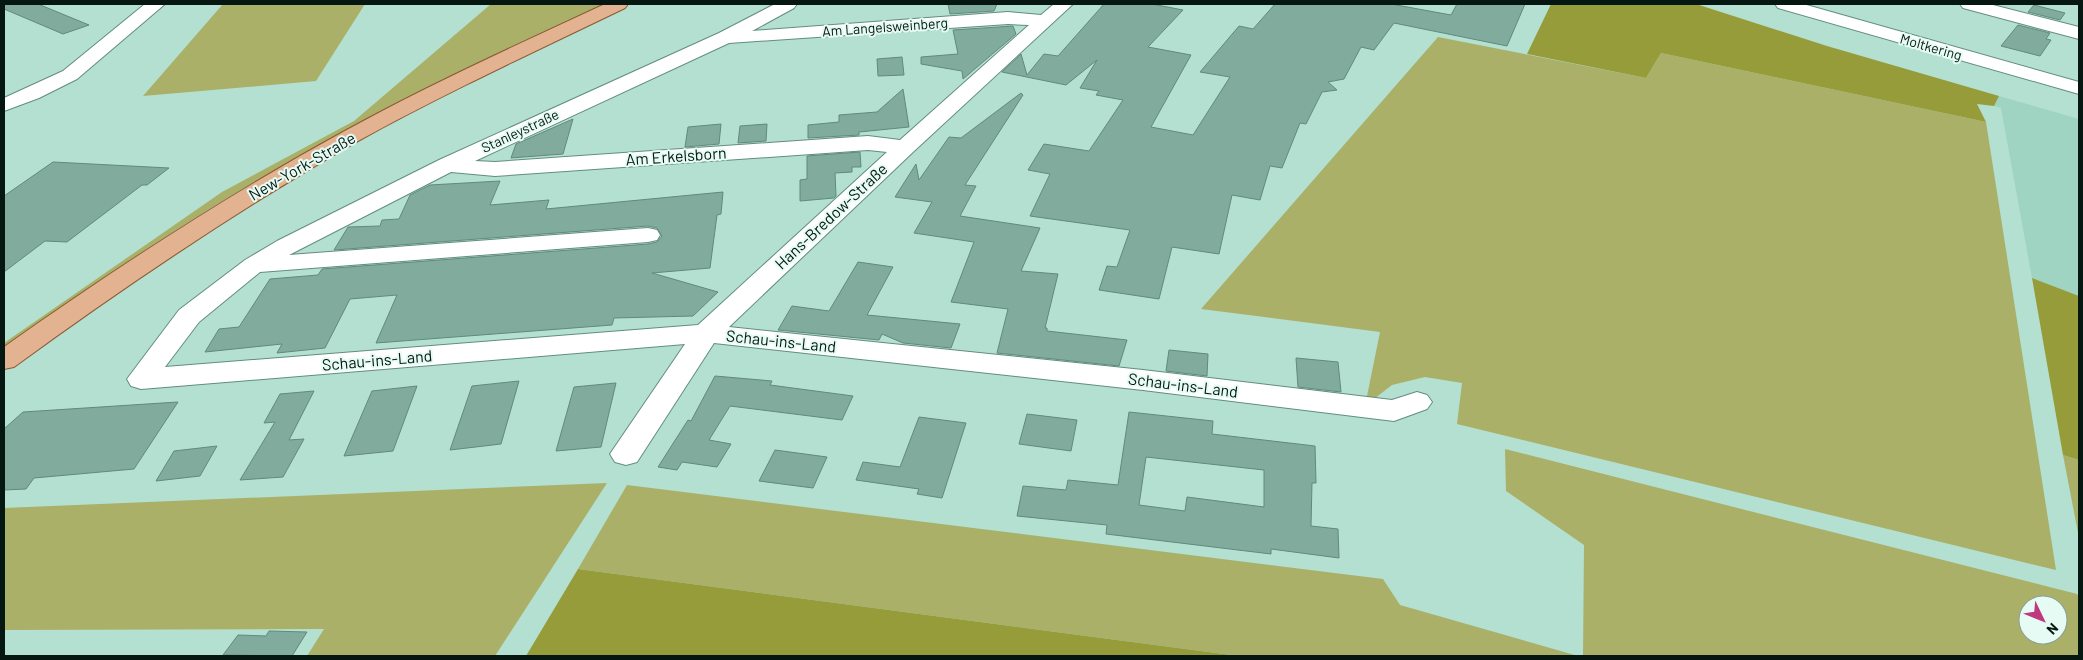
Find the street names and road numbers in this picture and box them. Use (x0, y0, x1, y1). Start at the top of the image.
street label: Am Langelsweinberg (822, 14, 948, 39)
street label: Moltkering (1898, 30, 1964, 63)
street label: Stanleystraße (478, 105, 561, 156)
street label: New-York-Straße (245, 127, 358, 204)
street label: Am Erkelsborn (625, 142, 727, 169)
street label: Hans-Bredow-Straße (770, 159, 891, 273)
street label: Schau-ins-Land (725, 325, 837, 356)
street label: Schau-ins-Land (321, 345, 433, 374)
street label: Schau-ins-Land (1127, 368, 1239, 401)

